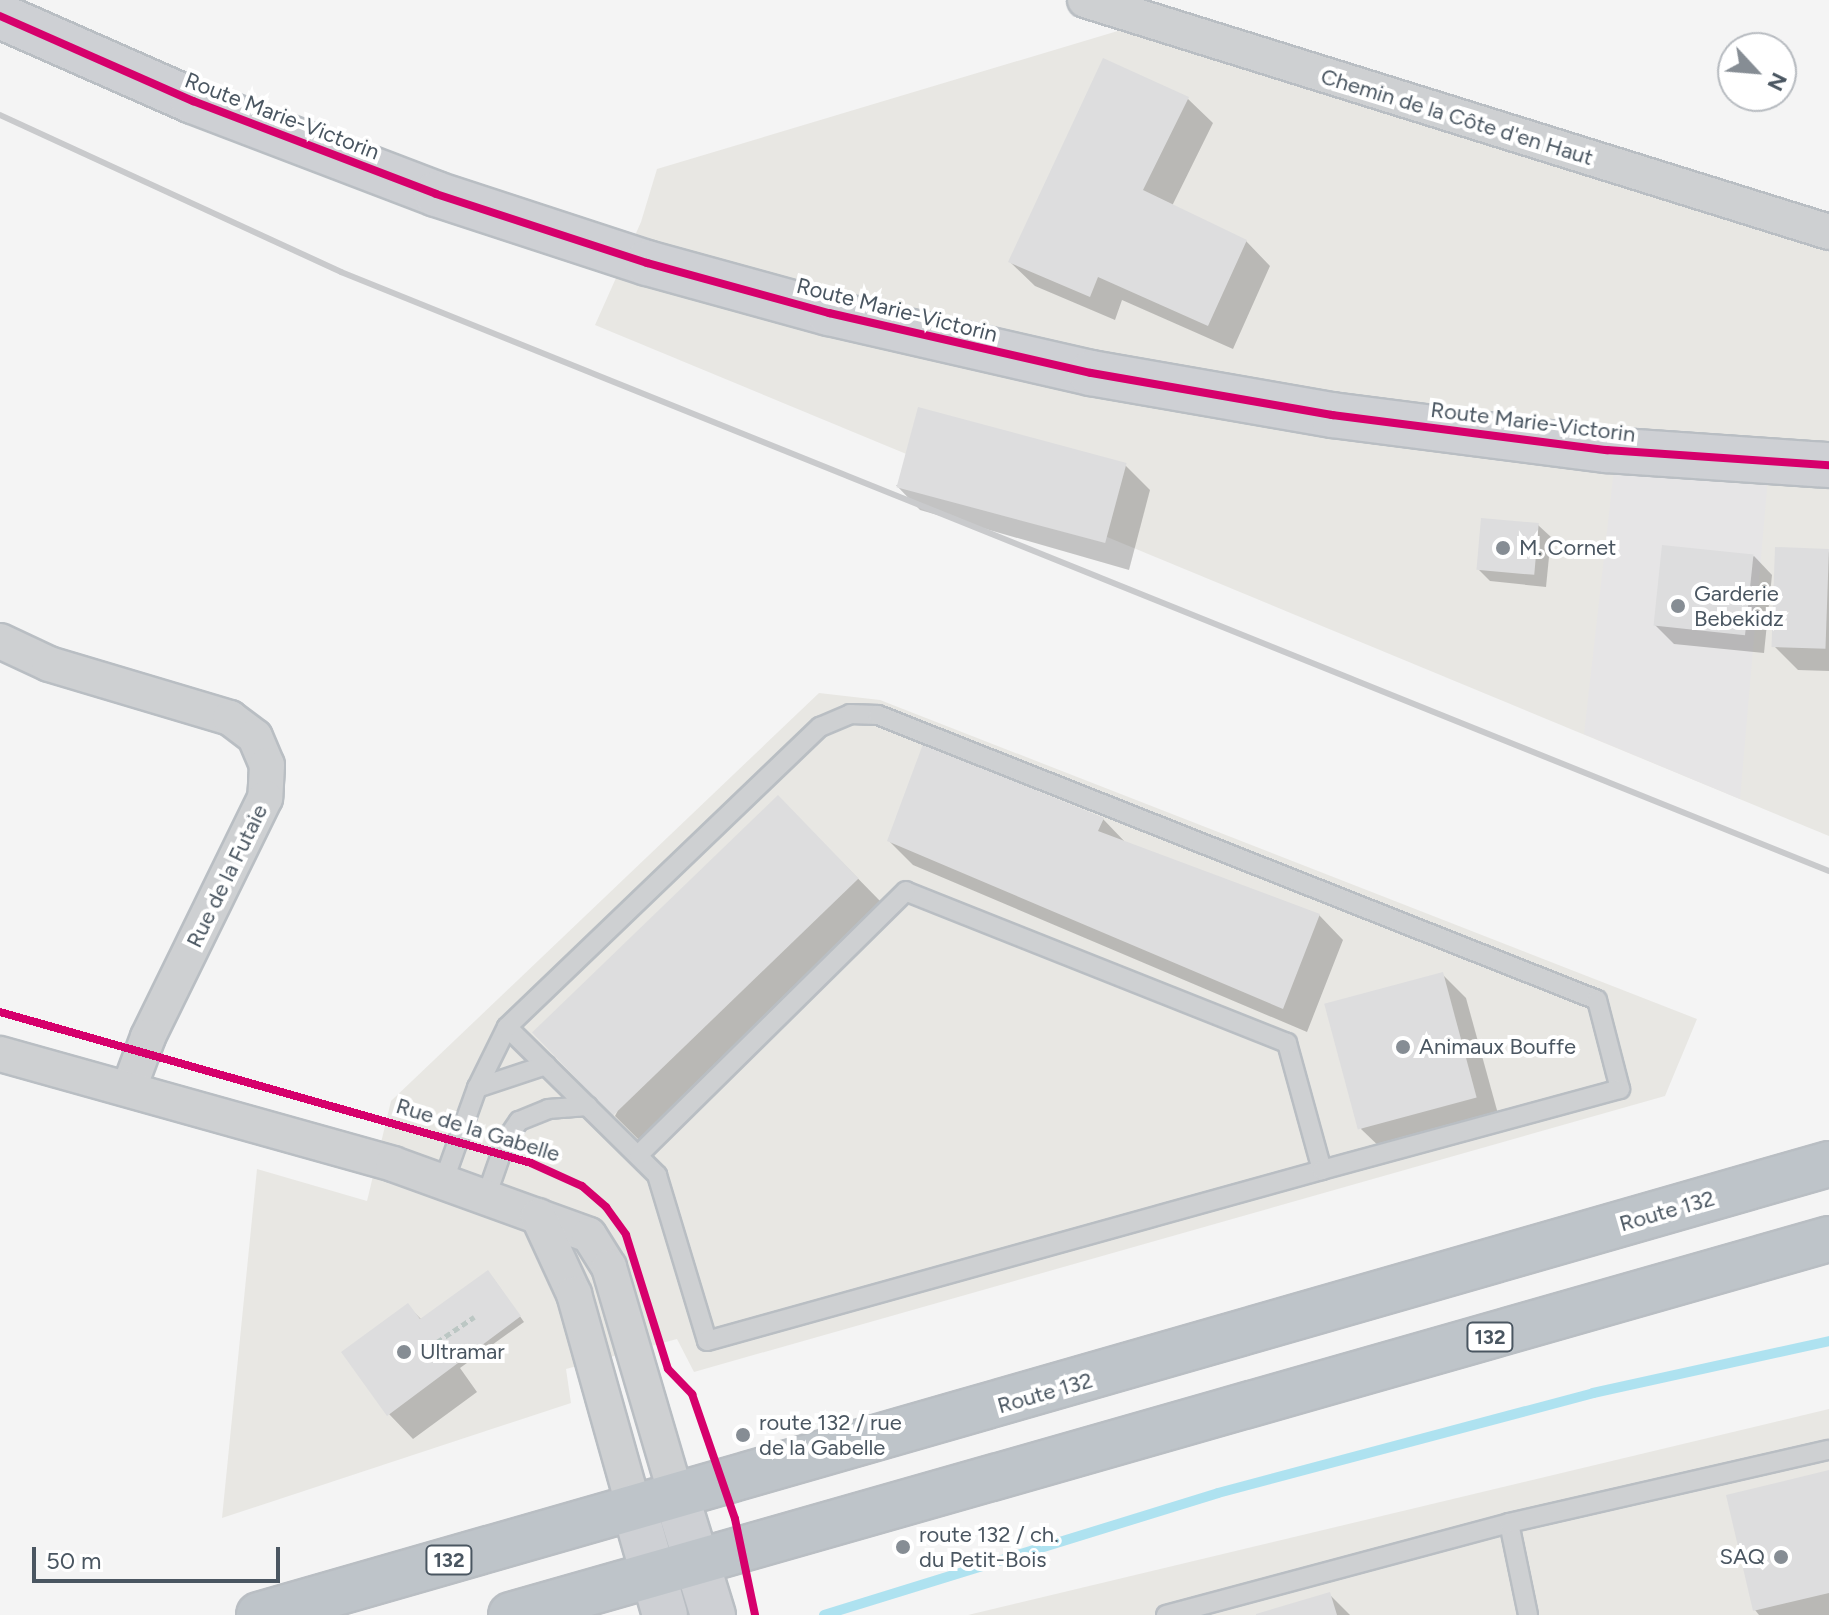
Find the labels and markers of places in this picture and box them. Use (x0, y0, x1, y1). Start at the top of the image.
place label: M. Cornet (1519, 535, 1616, 561)
marker: M. Cornet (1494, 539, 1512, 557)
place label: Garderie Bebekidz (1694, 580, 1784, 632)
marker: Garderie Bebekidz (1669, 597, 1687, 615)
place label: Animaux Bouffe (1419, 1034, 1576, 1060)
marker: Animaux Bouffe (1394, 1038, 1412, 1056)
place label: Ultramar (420, 1339, 505, 1365)
marker: Ultramar (395, 1343, 413, 1361)
place label: route 132 / rue de la Gabelle (759, 1409, 902, 1460)
marker: route 132 / rue de la Gabelle (734, 1426, 752, 1444)
place label: route 132 / ch. du Petit-Bois (919, 1521, 1059, 1572)
marker: route 132 / ch. du Petit-Bois (894, 1538, 912, 1556)
place label: SAQ (1719, 1544, 1765, 1570)
marker: SAQ (1772, 1548, 1790, 1566)

